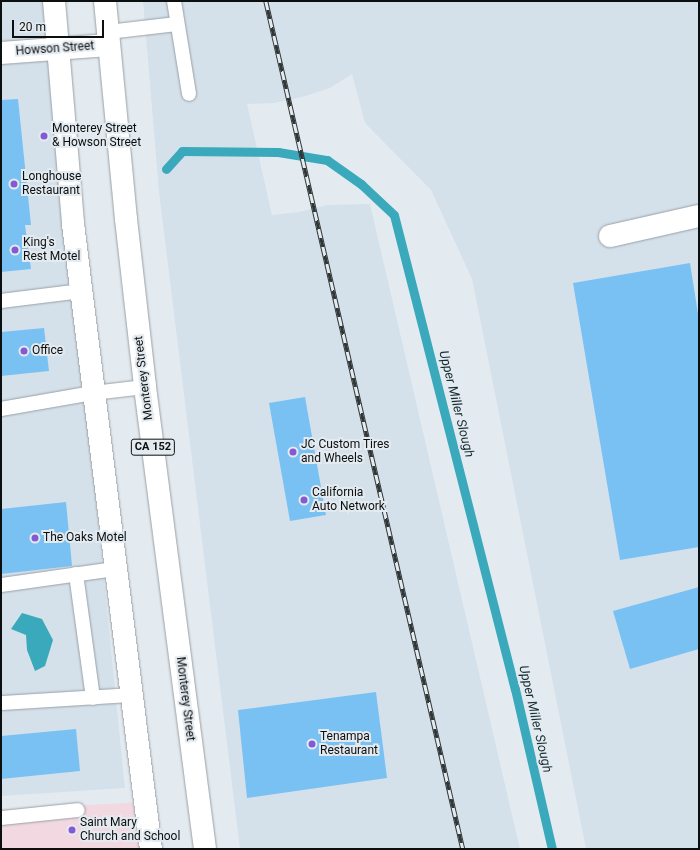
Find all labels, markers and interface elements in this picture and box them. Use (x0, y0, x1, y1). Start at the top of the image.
scale bar (14, 12, 106, 38)
text: 20 m (19, 20, 46, 34)
street label: Howson Street (15, 39, 95, 59)
place label: Monterey Street & Howson Street (52, 122, 141, 150)
marker: Monterey Street & Howson Street (39, 131, 49, 141)
place label: Longhouse Restaurant (22, 170, 81, 198)
marker: Longhouse Restaurant (9, 179, 19, 189)
place label: King's Rest Motel (23, 236, 80, 264)
marker: King's Rest Motel (10, 245, 20, 255)
street label: Monterey Street (132, 335, 156, 421)
place label: Office (32, 344, 63, 358)
marker: Office (19, 346, 29, 356)
water label: Upper Miller Slough (435, 349, 477, 459)
road number: CA 152 (130, 438, 176, 456)
place label: JC Custom Tires and Wheels (301, 438, 390, 466)
marker: JC Custom Tires and Wheels (288, 447, 298, 457)
place label: California Auto Network (312, 486, 385, 514)
marker: California Auto Network (299, 495, 309, 505)
place label: The Oaks Motel (43, 531, 127, 545)
marker: The Oaks Motel (30, 533, 40, 543)
street label: Monterey Street (173, 656, 197, 742)
water label: Upper Miller Slough (515, 664, 555, 774)
place label: Tenampa Restaurant (320, 730, 378, 758)
marker: Tenampa Restaurant (307, 739, 317, 749)
place label: Saint Mary Church and School (80, 816, 180, 844)
marker: Saint Mary Church and School (67, 825, 77, 835)

